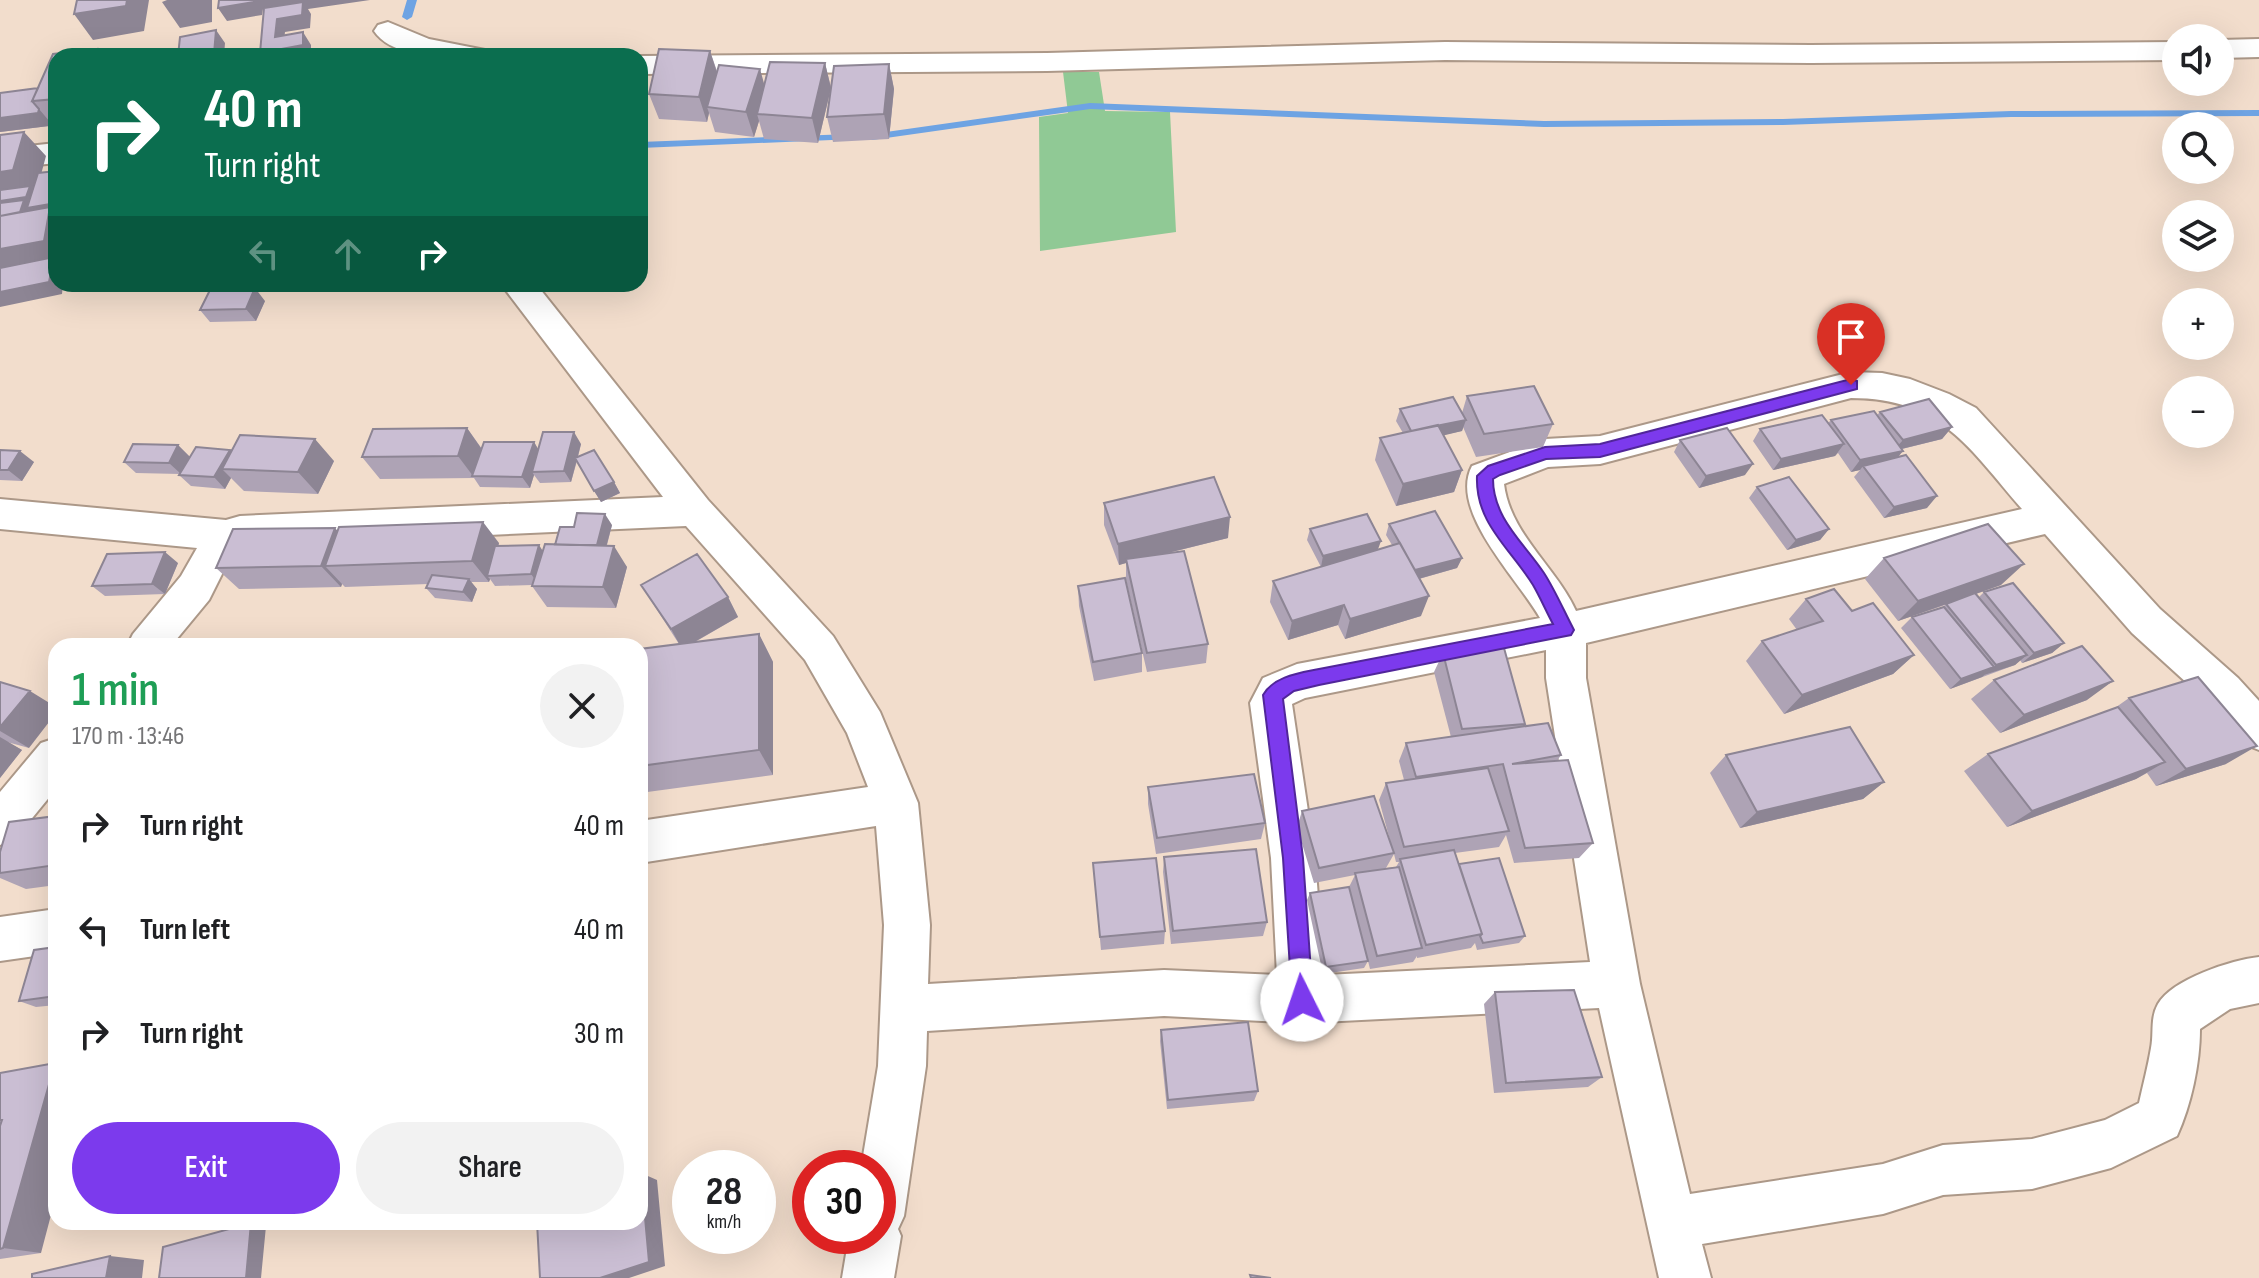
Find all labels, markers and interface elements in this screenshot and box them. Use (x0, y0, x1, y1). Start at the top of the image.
map controls (2162, 24, 2234, 448)
button: sound (2162, 24, 2234, 96)
text: 40 m (204, 77, 303, 144)
icon: right (72, 80, 176, 184)
button: search (2162, 112, 2234, 184)
text: Turn right (204, 145, 321, 188)
button: layers (2162, 200, 2234, 272)
icon: left (242, 232, 286, 276)
icon: ahead (326, 232, 370, 276)
icon: right (410, 232, 454, 276)
button: + (2162, 288, 2234, 360)
pin (1817, 303, 1885, 385)
icon: arrive (1829, 315, 1873, 359)
button: − (2162, 376, 2234, 448)
text: 1 min (72, 662, 159, 719)
button: close (540, 664, 624, 748)
text: 170 m · 13:46 (72, 721, 184, 752)
icon: right (72, 804, 116, 848)
text: Turn right (140, 808, 243, 844)
text: 40 m (574, 808, 624, 844)
icon: left (72, 908, 116, 952)
text: Turn left (140, 912, 230, 948)
text: 40 m (574, 912, 624, 948)
position arrow (1260, 958, 1344, 1042)
icon: right (72, 1012, 116, 1056)
text: Turn right (140, 1016, 243, 1052)
text: 30 m (574, 1016, 624, 1052)
button: Exit (72, 1122, 340, 1214)
button: Share (356, 1122, 624, 1214)
speed limit sign: 30 (792, 1150, 896, 1254)
text: 28 (706, 1168, 742, 1216)
text: km/h (707, 1210, 741, 1234)

